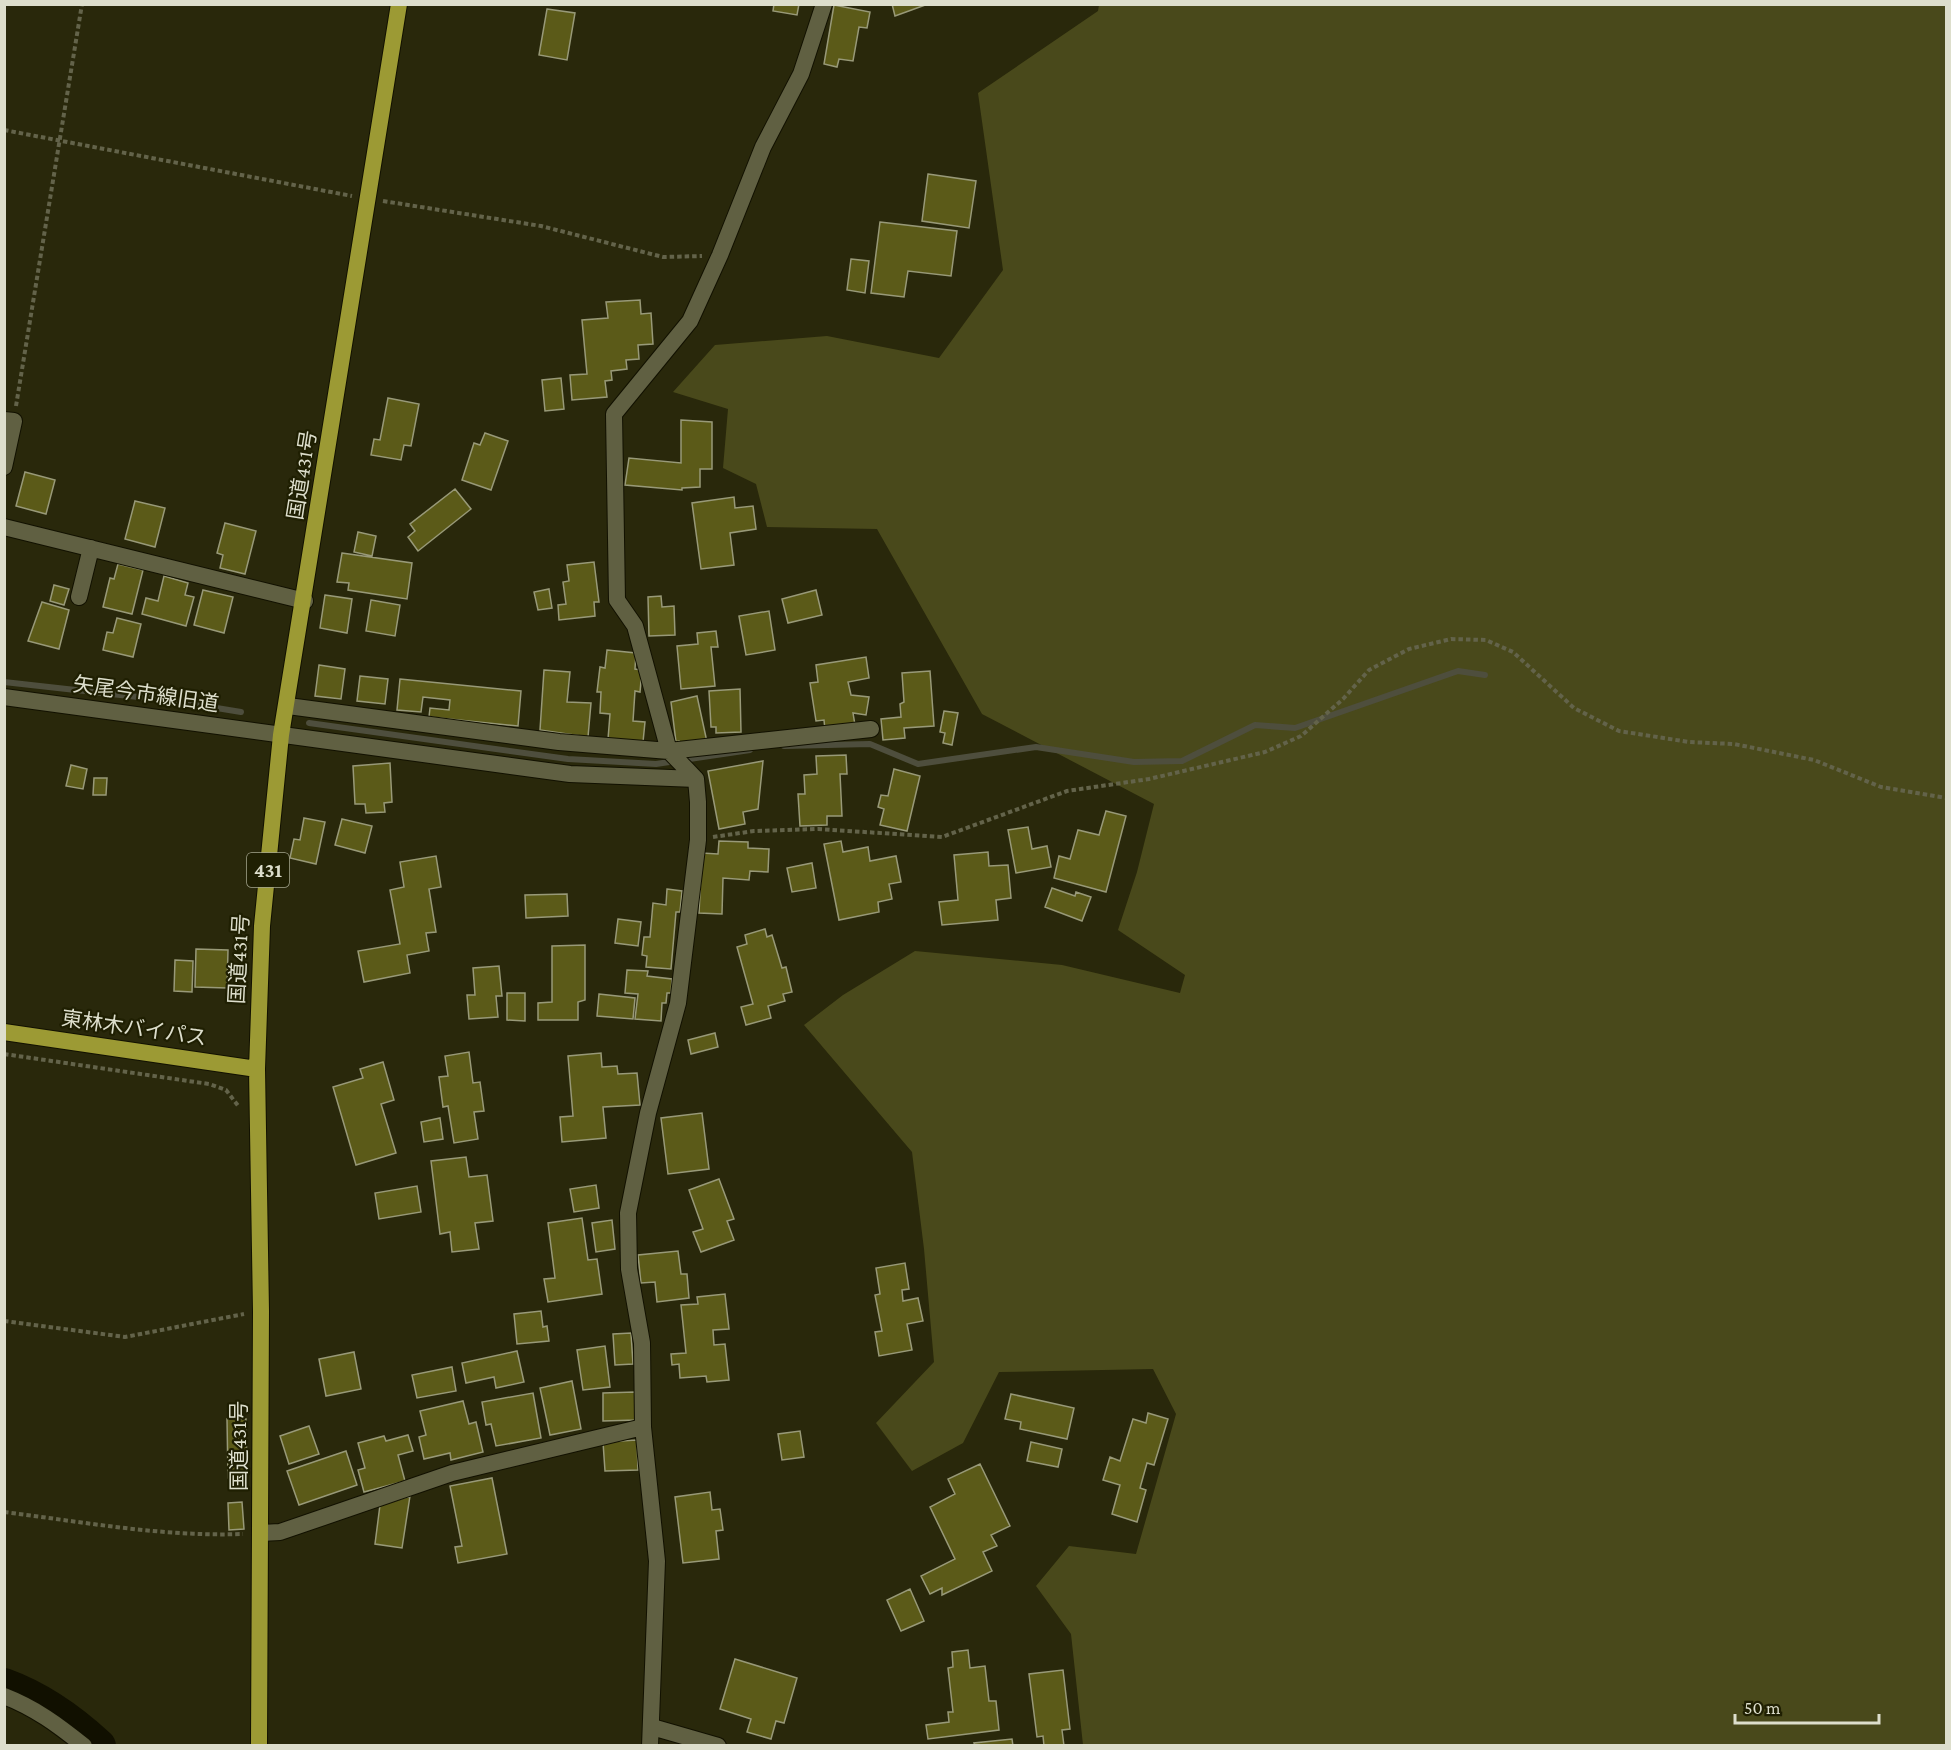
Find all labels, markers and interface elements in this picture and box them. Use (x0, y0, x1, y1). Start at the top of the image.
street label: 国道431号 (283, 428, 321, 522)
street label: 矢尾今市線旧道 (72, 672, 220, 716)
road number: 431 (247, 853, 289, 887)
street label: 国道431号 (225, 913, 253, 1005)
street label: 東林木バイパス (60, 1006, 208, 1050)
street label: 国道431号 (227, 1401, 251, 1491)
scale bar (1735, 1687, 1879, 1725)
text: 50 m (1744, 1698, 1781, 1718)

